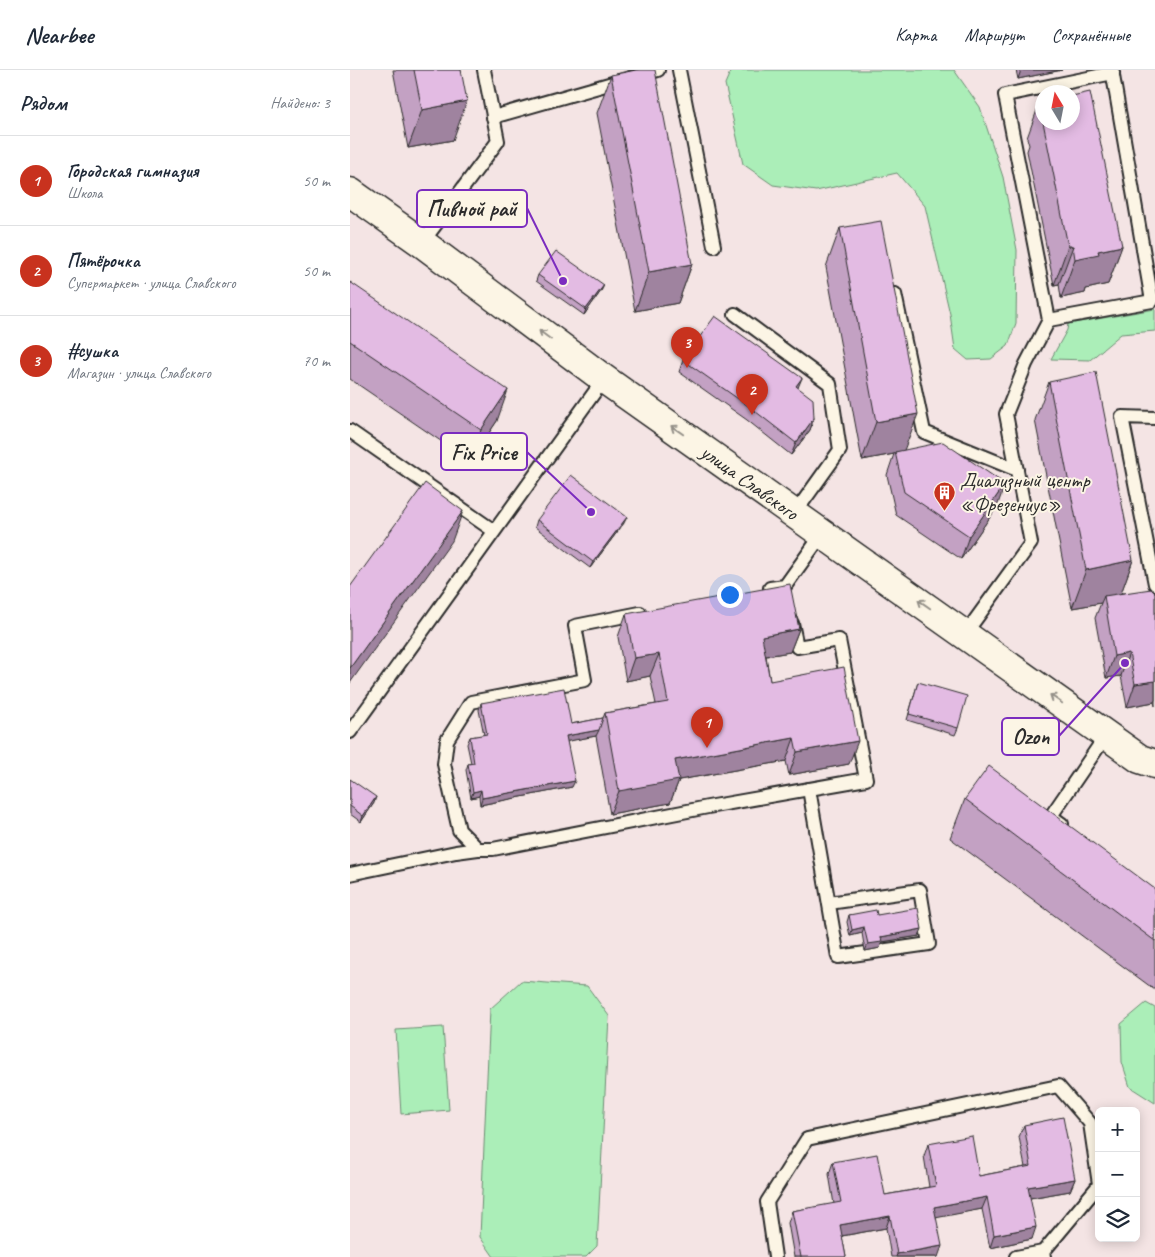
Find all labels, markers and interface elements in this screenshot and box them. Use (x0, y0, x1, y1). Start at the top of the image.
text: Nearbee (25, 20, 93, 50)
text: Карта (895, 24, 936, 46)
text: Маршрут (964, 24, 1024, 46)
text: Сохранённые (1052, 24, 1130, 46)
north arrow (1035, 85, 1080, 130)
text: Рядом (20, 90, 67, 116)
text: Найдено: 3 (270, 93, 330, 113)
text: Городская гимназия (67, 159, 198, 183)
text: 1 (32, 171, 40, 191)
text: 50 m (303, 171, 330, 191)
text: Школа (67, 183, 102, 203)
callout: Пивной рай (417, 190, 527, 227)
text: Пивной рай (427, 195, 519, 223)
text: Пятёрочка (67, 249, 140, 273)
text: 2 (32, 261, 40, 281)
text: 50 m (303, 261, 330, 281)
text: Супермаркет · улица Славского (67, 273, 236, 293)
pin: 3 (671, 327, 703, 368)
one-way arrow (539, 329, 552, 340)
text: #сушка (67, 339, 118, 363)
text: 3 (32, 351, 40, 371)
text: 70 m (303, 351, 330, 371)
text: Магазин · улица Славского (67, 363, 211, 383)
pin: 2 (736, 374, 768, 415)
one-way arrow (670, 425, 684, 435)
callout: Fix Price (441, 433, 527, 470)
street label: улица Славского (694, 438, 805, 527)
text: Fix Price (451, 439, 518, 467)
place label: Диализный центр «Фрезениус» (960, 467, 1091, 517)
building icon: Диализный центр «Фрезениус» (932, 480, 956, 511)
your location (717, 582, 743, 608)
one-way arrow (918, 599, 931, 610)
one-way arrow (1049, 694, 1063, 704)
pin: 1 (691, 707, 723, 748)
callout: Ozon (1002, 718, 1059, 755)
text: Ozon (1013, 723, 1050, 751)
map controls (1095, 1107, 1140, 1242)
button: + (1095, 1107, 1140, 1152)
button: − (1095, 1152, 1140, 1197)
button: layers (1095, 1197, 1140, 1242)

